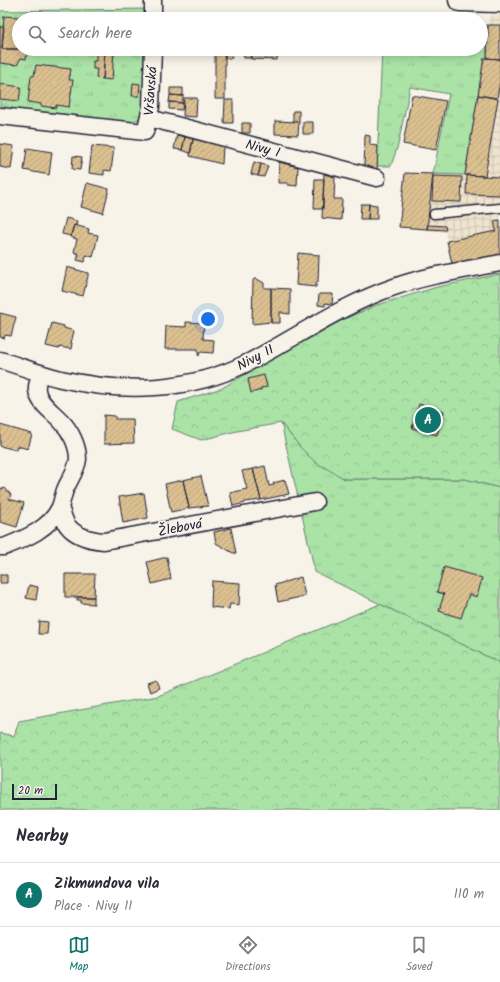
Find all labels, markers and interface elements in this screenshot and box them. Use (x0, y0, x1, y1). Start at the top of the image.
search box (12, 12, 488, 56)
text: Search here (58, 22, 132, 46)
icon: search (26, 23, 48, 45)
street label: Vršavská (138, 64, 164, 117)
street label: Nivy I (243, 134, 283, 164)
your location (198, 309, 218, 329)
street label: Nivy II (233, 339, 278, 377)
pin: A (415, 405, 441, 435)
street label: Žlebová (156, 513, 206, 543)
scale bar (12, 782, 57, 801)
text: 20 m (18, 782, 43, 800)
text: Nearby (16, 823, 68, 850)
text: Zikmundova vila (54, 872, 159, 896)
text: A (25, 884, 33, 905)
text: 110 m (454, 884, 484, 905)
text: Place · Nivy II (54, 896, 132, 917)
tab: Map (68, 934, 90, 976)
tab: Directions (225, 934, 271, 976)
tab: Saved (406, 934, 432, 976)

